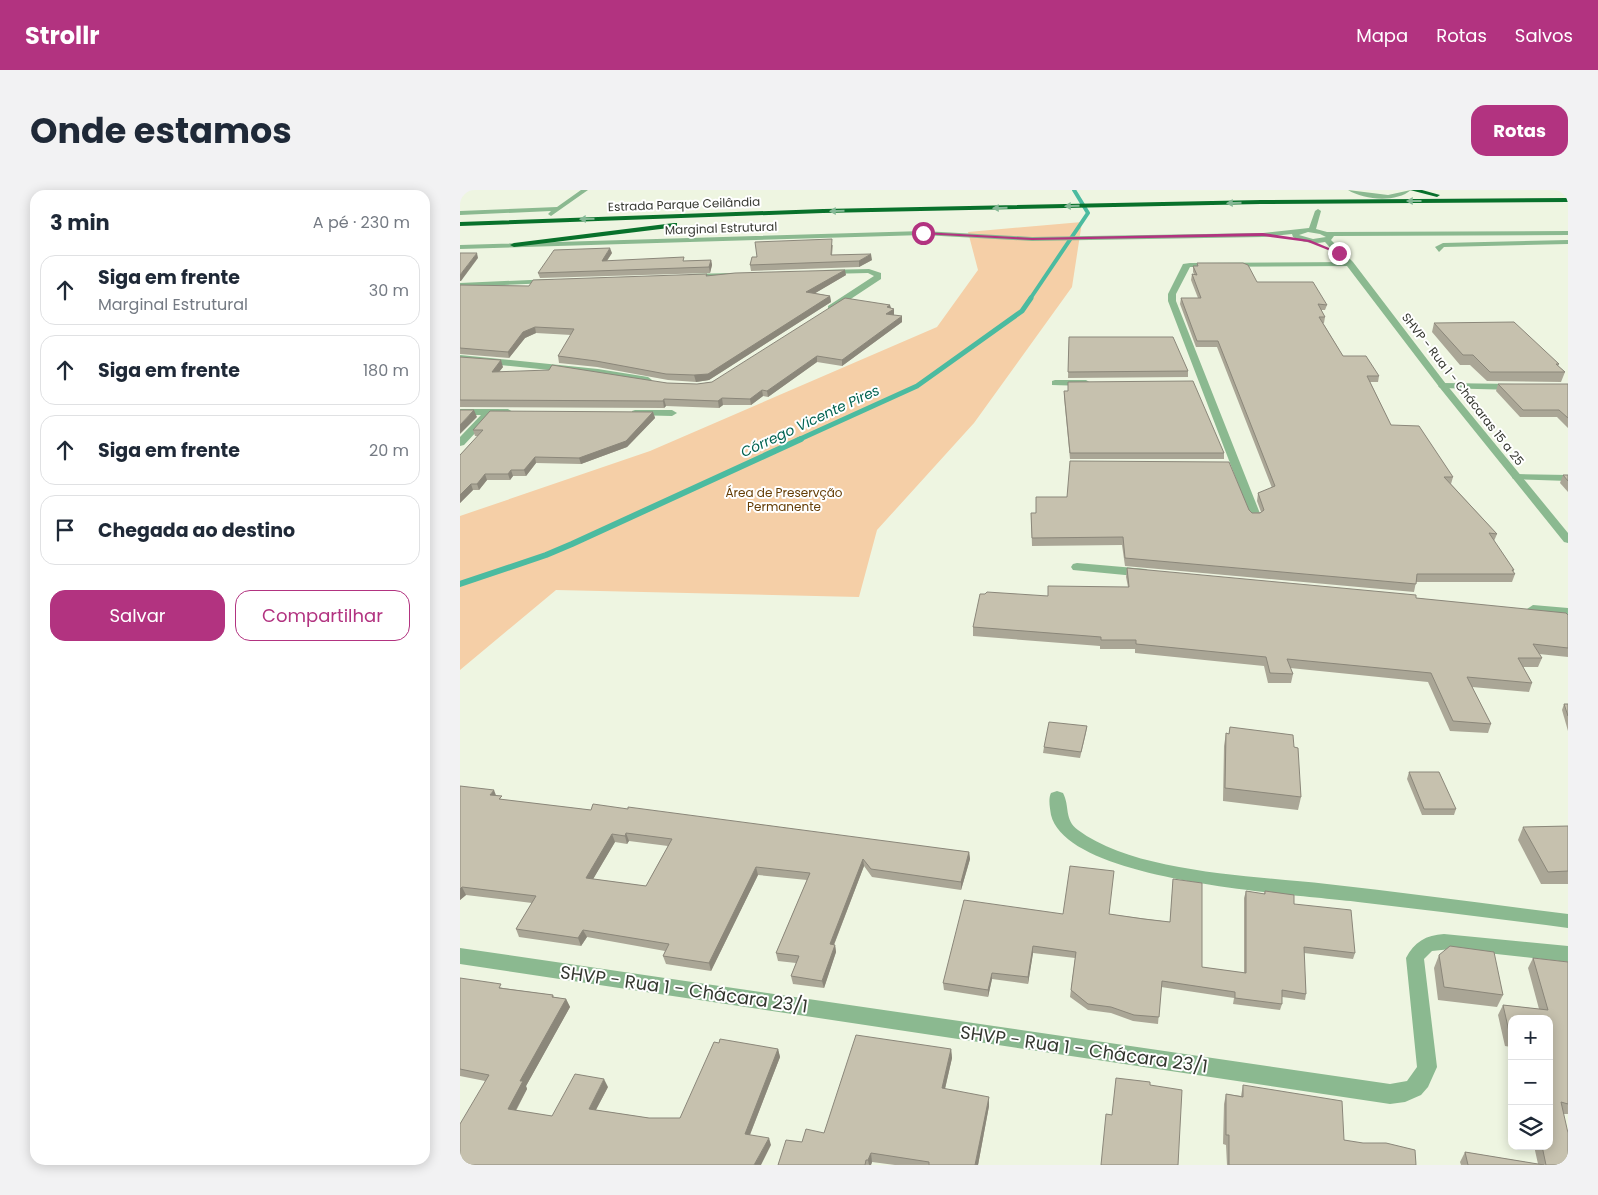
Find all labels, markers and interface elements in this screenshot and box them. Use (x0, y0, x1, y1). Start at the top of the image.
text: Strollr (25, 19, 100, 52)
text: Mapa (1356, 23, 1408, 48)
text: Rotas (1436, 23, 1487, 48)
text: Salvos (1515, 23, 1573, 48)
button: Rotas (1471, 105, 1568, 156)
text: Onde estamos (30, 106, 292, 155)
street label: Estrada Parque Ceilândia (608, 193, 760, 215)
one-way arrow (1406, 198, 1422, 206)
one-way arrow (1226, 199, 1242, 207)
one-way arrow (1063, 202, 1079, 210)
one-way arrow (991, 204, 1007, 212)
one-way arrow (829, 207, 845, 215)
text: 3 min (50, 208, 110, 237)
text: A pé · 230 m (313, 211, 410, 234)
one-way arrow (579, 215, 595, 223)
street label: Marginal Estrutural (665, 218, 778, 238)
route start (912, 222, 935, 245)
route end (1328, 242, 1351, 265)
text: Siga em frente (98, 264, 240, 291)
icon: ahead (51, 276, 79, 304)
text: 30 m (369, 279, 409, 302)
text: Marginal Estrutural (98, 293, 248, 316)
street label: SHVP - Rua 1 - Chácaras 15 a 25 (1398, 309, 1528, 469)
icon: ahead (51, 356, 79, 384)
text: Siga em frente (98, 357, 240, 384)
text: 180 m (363, 359, 409, 382)
water label: Córrego Vicente Pires (737, 380, 883, 462)
icon: ahead (51, 436, 79, 464)
text: Siga em frente (98, 437, 240, 464)
text: 20 m (369, 439, 409, 462)
park label: Área de Preservção Permanente (726, 484, 843, 515)
icon: arrive (51, 516, 79, 544)
text: Chegada ao destino (98, 517, 295, 544)
button: Salvar (50, 590, 225, 641)
button: Compartilhar (235, 590, 410, 641)
street label: SHVP - Rua 1 - Chácara 23/1 (559, 959, 809, 1019)
map controls (1508, 1015, 1553, 1150)
button: + (1508, 1015, 1553, 1060)
street label: SHVP - Rua 1 - Chácara 23/1 (959, 1019, 1209, 1079)
button: − (1508, 1060, 1553, 1105)
button: layers (1508, 1105, 1553, 1150)

